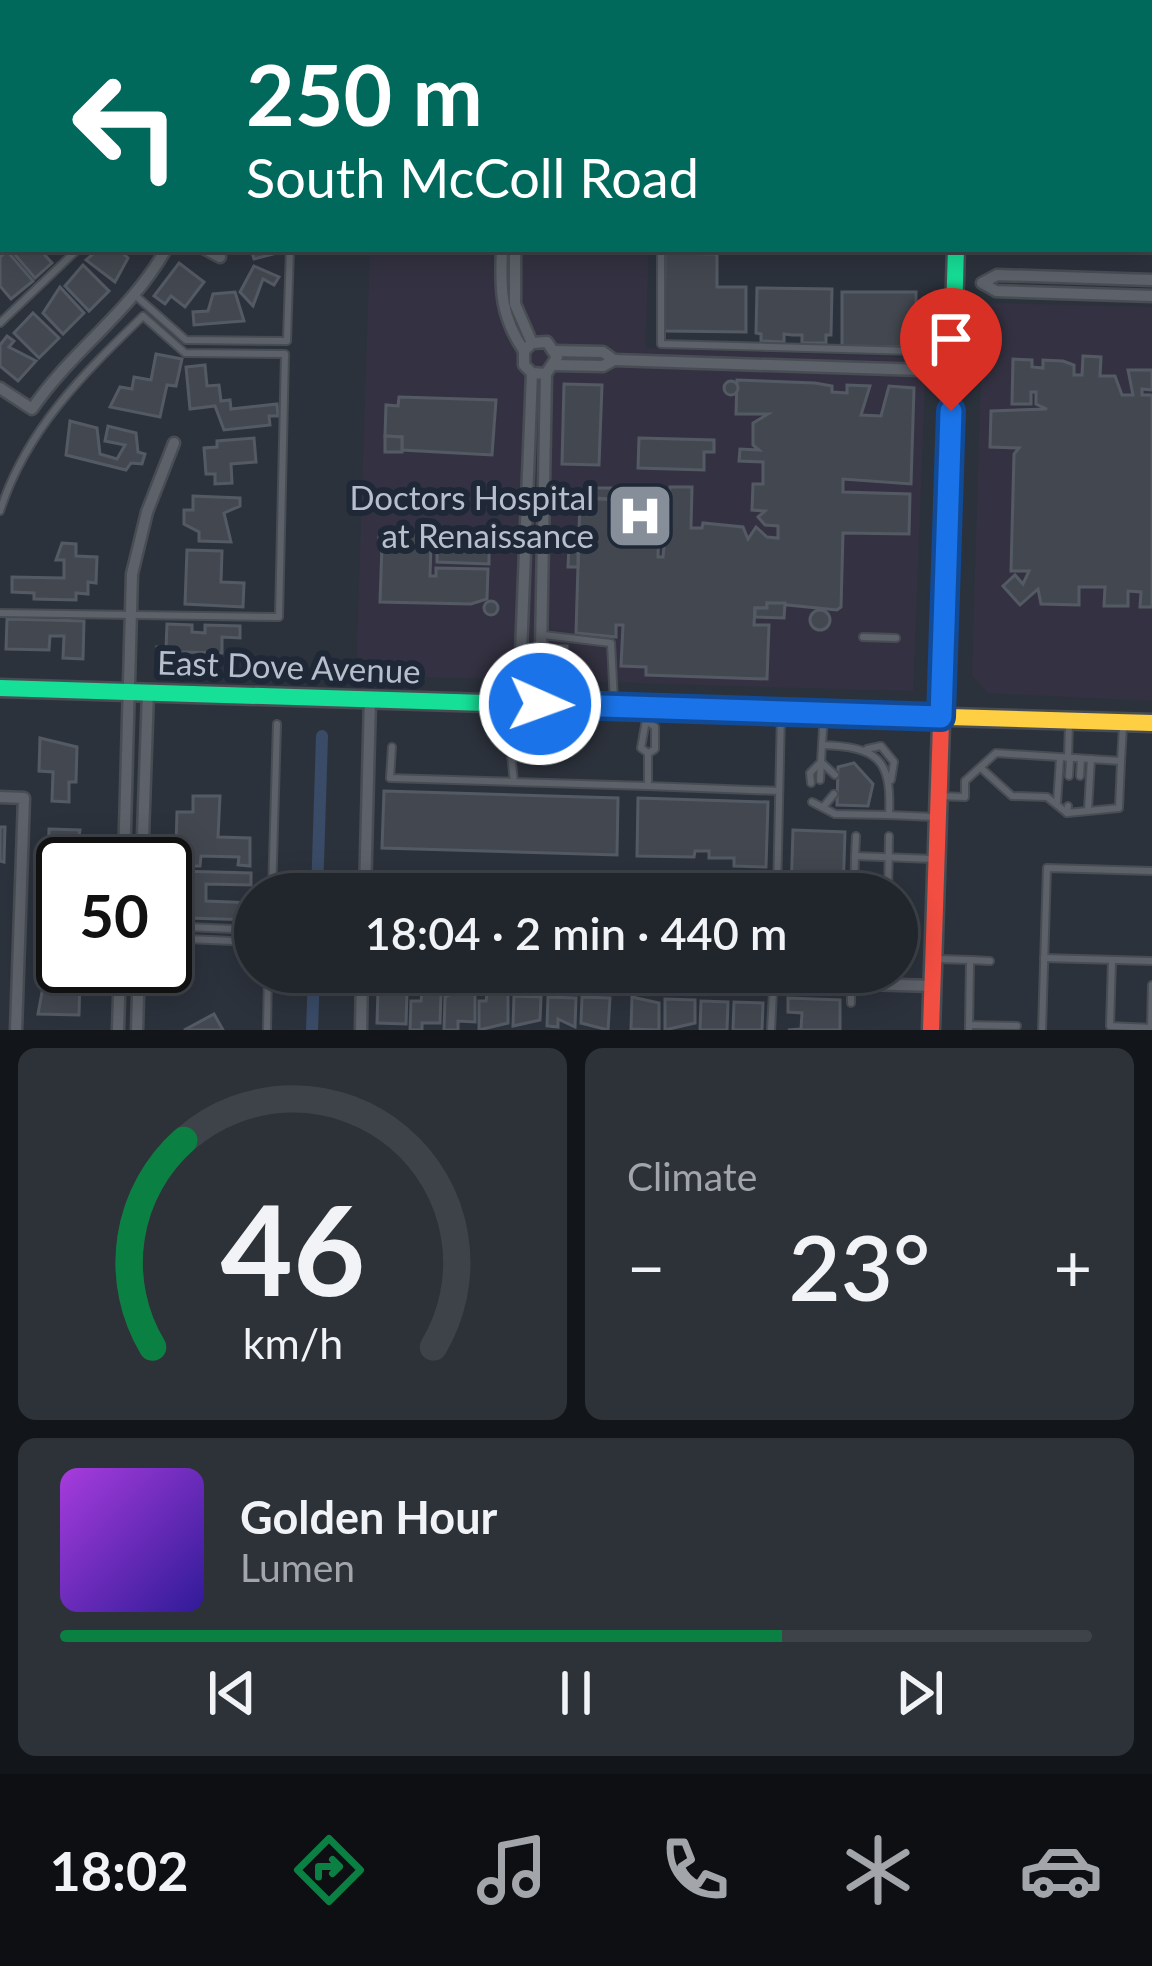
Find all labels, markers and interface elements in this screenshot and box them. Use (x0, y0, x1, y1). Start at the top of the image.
text: 250 m (246, 43, 483, 144)
icon: left (48, 48, 204, 204)
text: South McColl Road (246, 145, 699, 210)
pin (900, 288, 1002, 411)
icon: arrive (918, 306, 984, 372)
place label: Doctors Hospital at Renaissance (349, 477, 594, 555)
hospital icon: Doctors Hospital at Renaissance (605, 481, 675, 551)
street label: East Dove Avenue (157, 641, 421, 691)
position arrow (477, 641, 603, 767)
speed limit sign: 50 (36, 837, 192, 993)
text: 18:04 · 2 min · 440 m (365, 906, 787, 960)
text: Climate (627, 1153, 757, 1199)
text: 46 (220, 1173, 365, 1323)
text: 23° (789, 1212, 930, 1320)
text: − (627, 1227, 665, 1306)
text: + (1054, 1227, 1092, 1306)
text: km/h (242, 1317, 343, 1368)
text: Golden Hour (240, 1490, 497, 1544)
text: Lumen (240, 1544, 355, 1590)
icon: previous (199, 1660, 265, 1726)
icon: pause (543, 1660, 609, 1726)
icon: next (887, 1660, 953, 1726)
icon: directions (287, 1828, 371, 1912)
icon: music (470, 1828, 554, 1912)
icon: phone (653, 1828, 737, 1912)
icon: climate (836, 1828, 920, 1912)
icon: car (1019, 1828, 1103, 1912)
text: 18:02 (49, 1838, 189, 1903)

